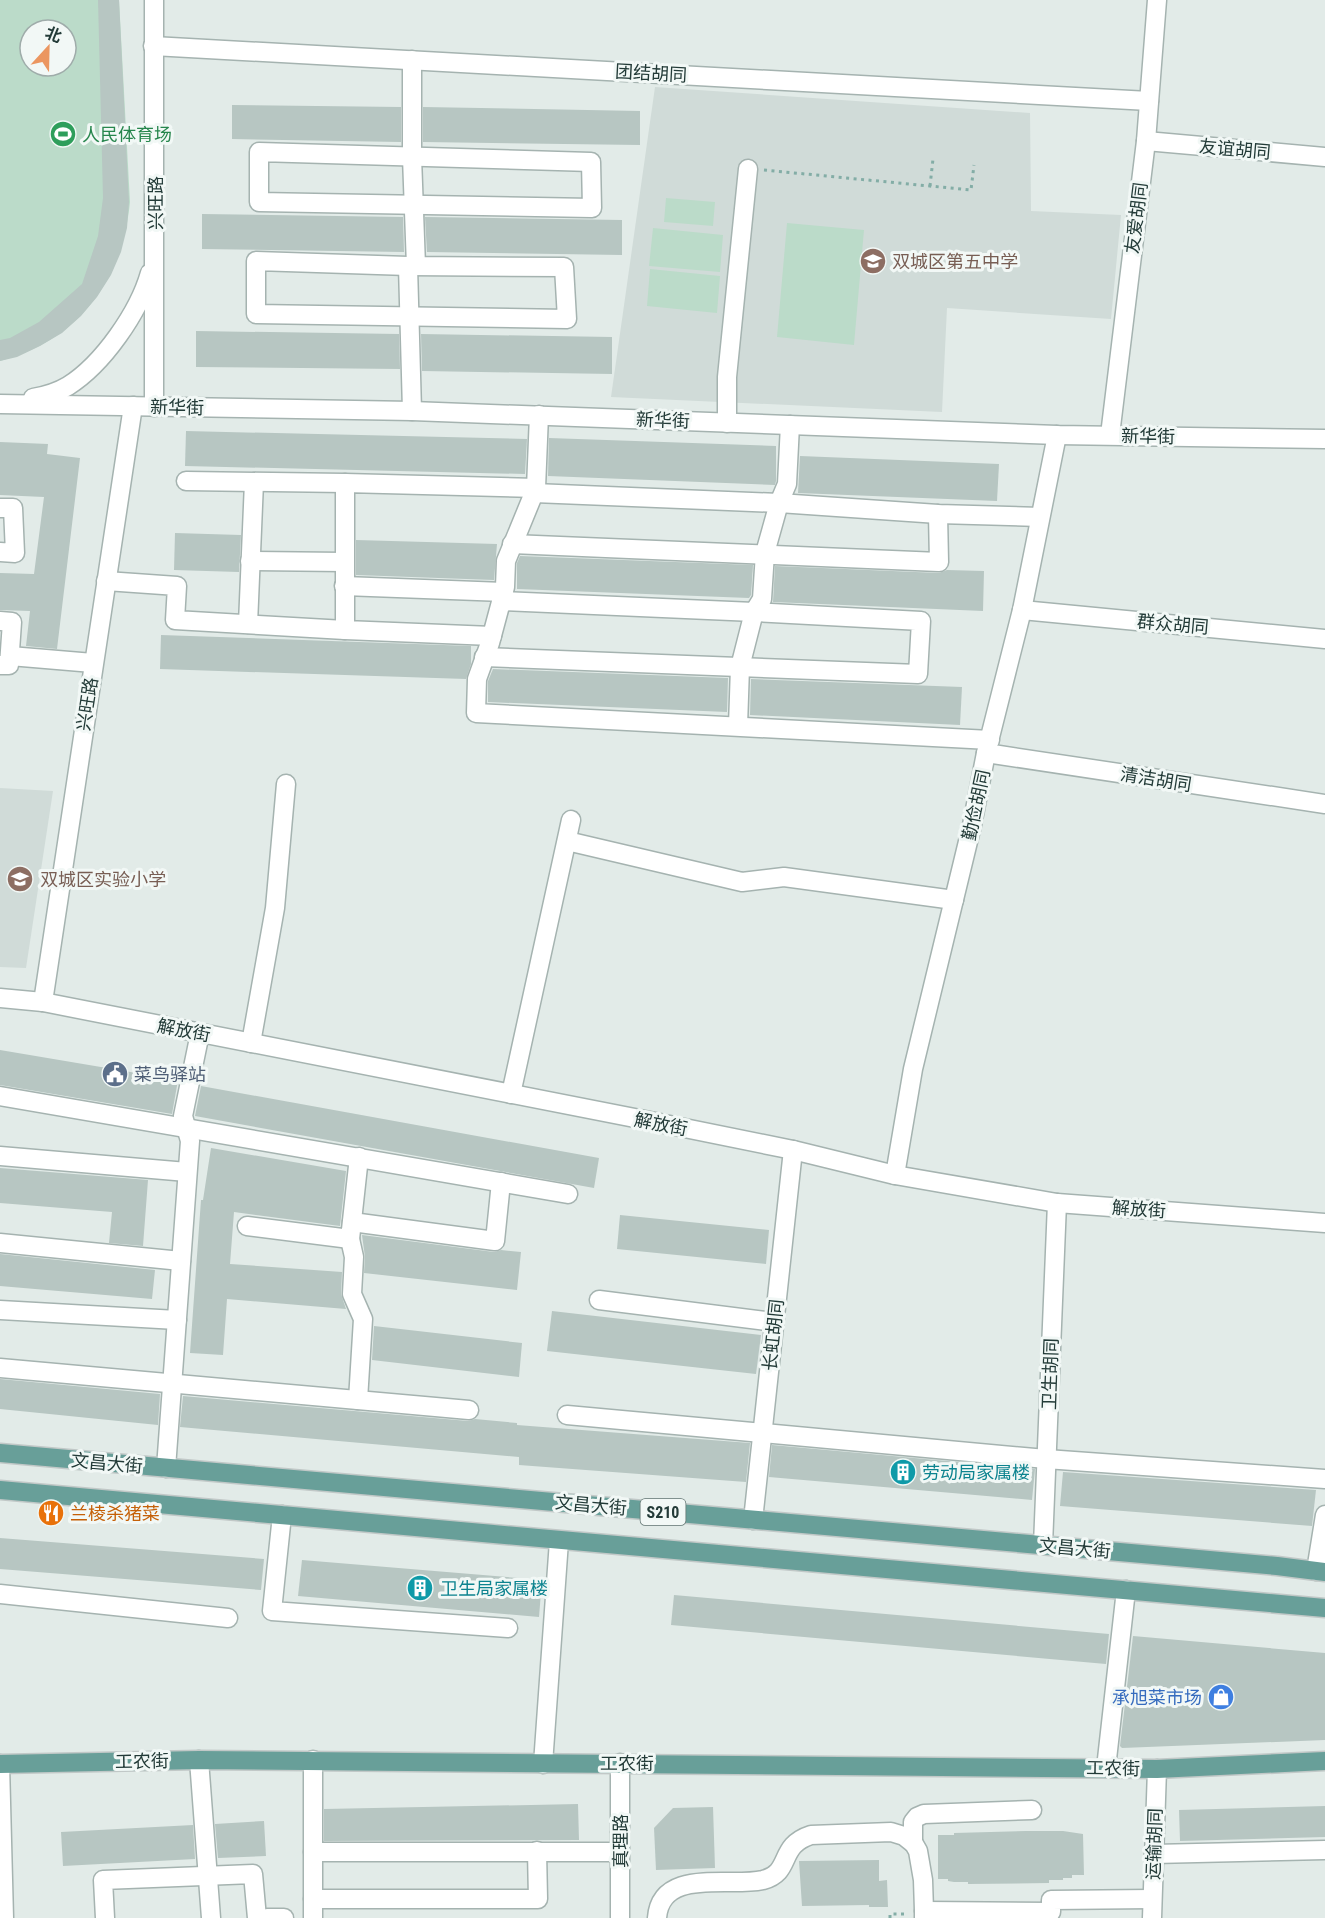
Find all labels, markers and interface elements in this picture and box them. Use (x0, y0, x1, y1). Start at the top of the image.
north arrow (18, 18, 78, 78)
text: 北 (42, 23, 64, 46)
street label: 团结胡同 (614, 61, 688, 85)
sports icon: 人民体育场 (48, 119, 78, 149)
place label: 人民体育场 (82, 124, 172, 145)
street label: 友谊胡同 (1198, 135, 1272, 163)
street label: 兴旺路 (145, 176, 166, 230)
street label: 友爱胡同 (1121, 181, 1151, 255)
school or university icon: 双城区第五中学 (858, 246, 888, 276)
place label: 双城区第五中学 (892, 251, 1018, 272)
street label: 新华街 (150, 396, 204, 418)
street label: 新华街 (636, 409, 690, 431)
street label: 新华街 (1121, 425, 1175, 447)
street label: 群众胡同 (1136, 610, 1210, 638)
street label: 兴旺路 (72, 676, 102, 732)
street label: 清洁胡同 (1119, 763, 1193, 795)
street label: 勤俭胡同 (958, 768, 994, 842)
school or university icon: 双城区实验小学 (5, 864, 35, 894)
place label: 双城区实验小学 (40, 869, 166, 890)
street label: 解放街 (155, 1015, 213, 1045)
public building icon: 菜鸟驿站 (100, 1059, 130, 1089)
place label: 菜鸟驿站 (134, 1064, 206, 1085)
street label: 解放街 (632, 1109, 690, 1139)
street label: 解放街 (1111, 1197, 1167, 1221)
street label: 长虹胡同 (759, 1298, 787, 1372)
street label: 卫生胡同 (1038, 1338, 1062, 1410)
street label: 文昌大街 (70, 1449, 144, 1477)
building icon: 劳动局家属楼 (888, 1457, 918, 1487)
place label: 劳动局家属楼 (922, 1462, 1030, 1483)
street label: 文昌大街 (554, 1491, 628, 1519)
restaurant icon: 兰棱杀猪菜 (36, 1498, 66, 1528)
road number: S210 (640, 1499, 686, 1525)
place label: 兰棱杀猪菜 (70, 1503, 160, 1524)
street label: 文昌大街 (1038, 1534, 1112, 1562)
building icon: 卫生局家属楼 (405, 1573, 435, 1603)
place label: 卫生局家属楼 (440, 1578, 548, 1599)
shop icon: 承旭菜市场 (1206, 1682, 1236, 1712)
place label: 承旭菜市场 (1112, 1687, 1202, 1708)
street label: 工农街 (115, 1750, 169, 1772)
street label: 工农街 (600, 1753, 654, 1774)
street label: 工农街 (1086, 1757, 1140, 1779)
street label: 运输胡同 (1142, 1808, 1166, 1880)
street label: 真理路 (610, 1814, 631, 1868)

